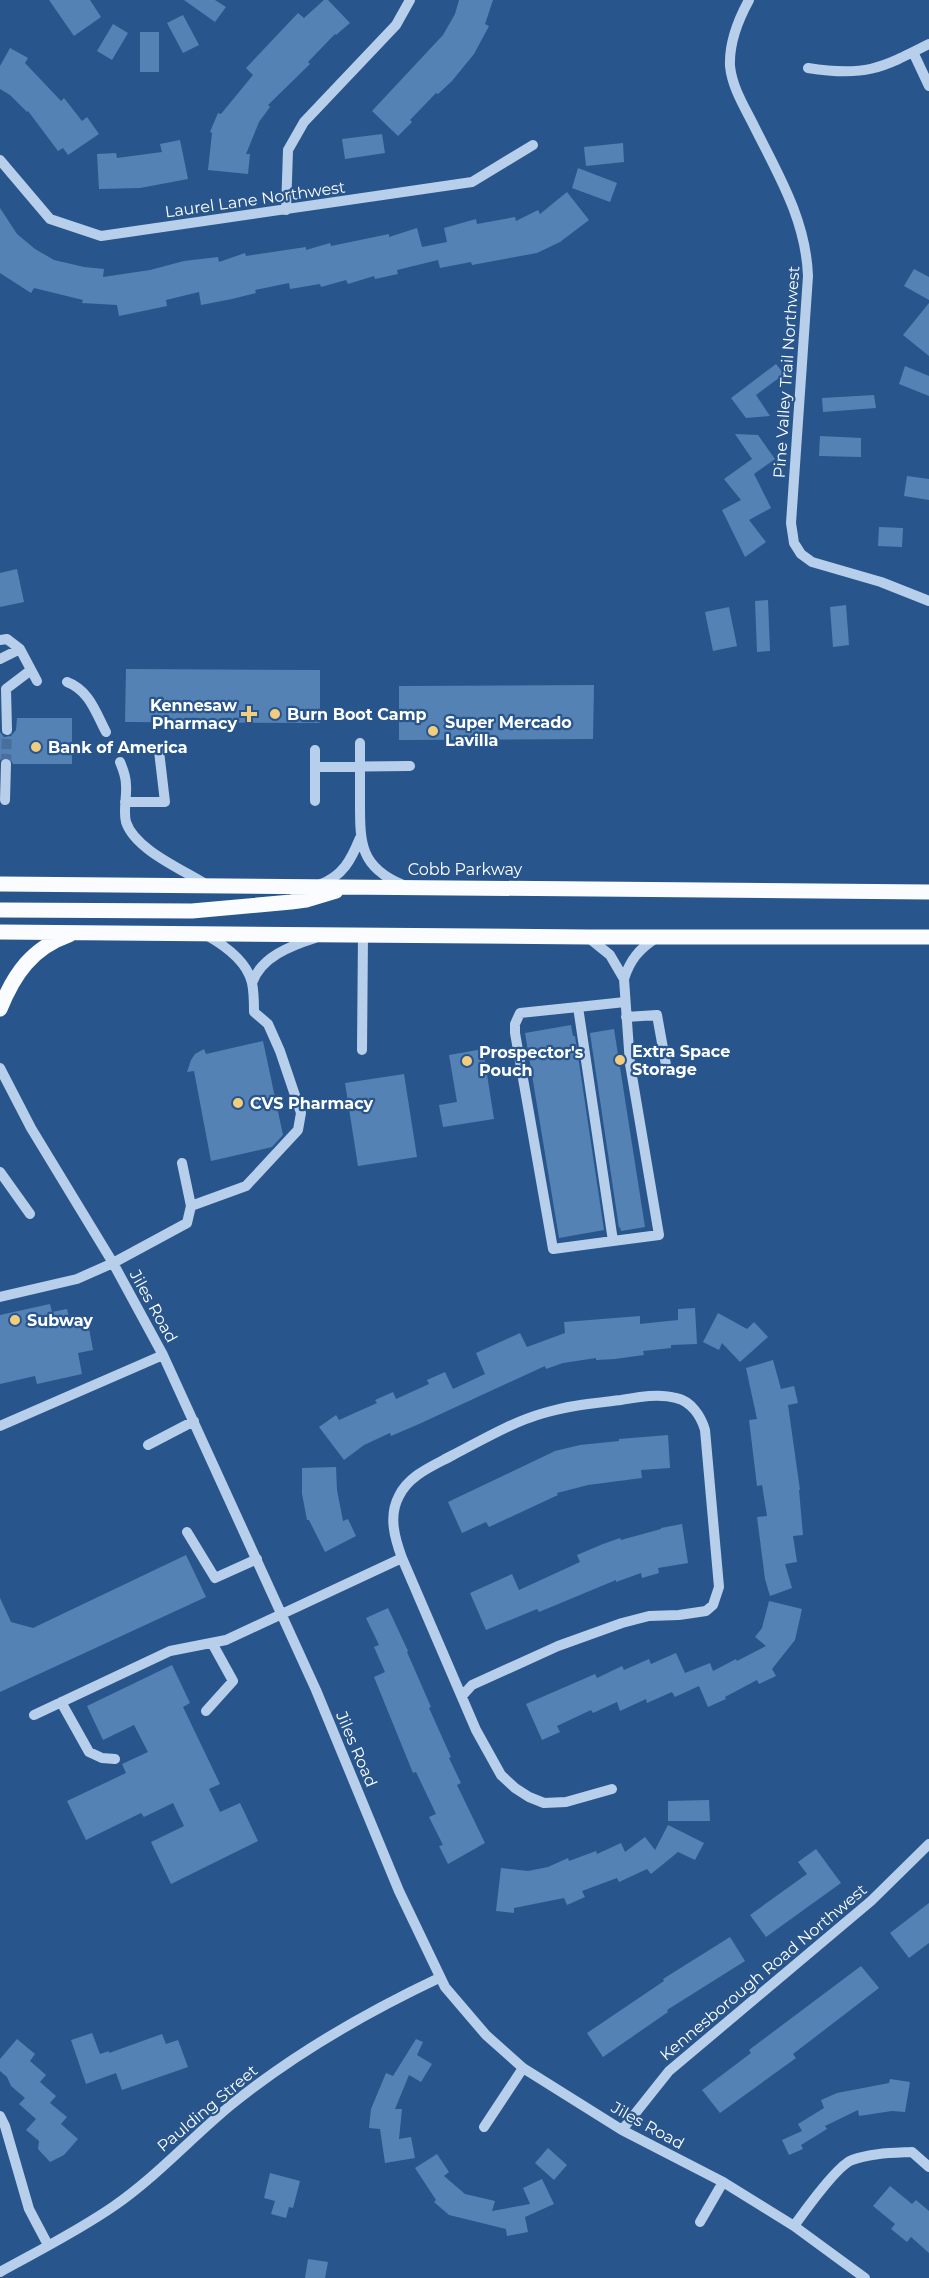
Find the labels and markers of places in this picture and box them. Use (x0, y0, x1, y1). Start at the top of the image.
place label: Kennesaw Pharmacy (150, 696, 237, 733)
place label: Burn Boot Camp (287, 705, 427, 724)
marker: Kennesaw Pharmacy (242, 707, 256, 721)
marker: Burn Boot Camp (268, 707, 282, 721)
place label: Super Mercado Lavilla (445, 713, 572, 750)
marker: Super Mercado Lavilla (426, 724, 440, 738)
place label: Bank of America (48, 738, 188, 757)
marker: Bank of America (29, 740, 43, 754)
place label: Extra Space Storage (632, 1042, 730, 1079)
place label: Prospector's Pouch (479, 1043, 584, 1080)
marker: Extra Space Storage (613, 1053, 627, 1067)
marker: Prospector's Pouch (460, 1054, 474, 1068)
place label: CVS Pharmacy (250, 1094, 374, 1113)
marker: CVS Pharmacy (231, 1096, 245, 1110)
place label: Subway (27, 1311, 93, 1330)
marker: Subway (8, 1313, 22, 1327)

